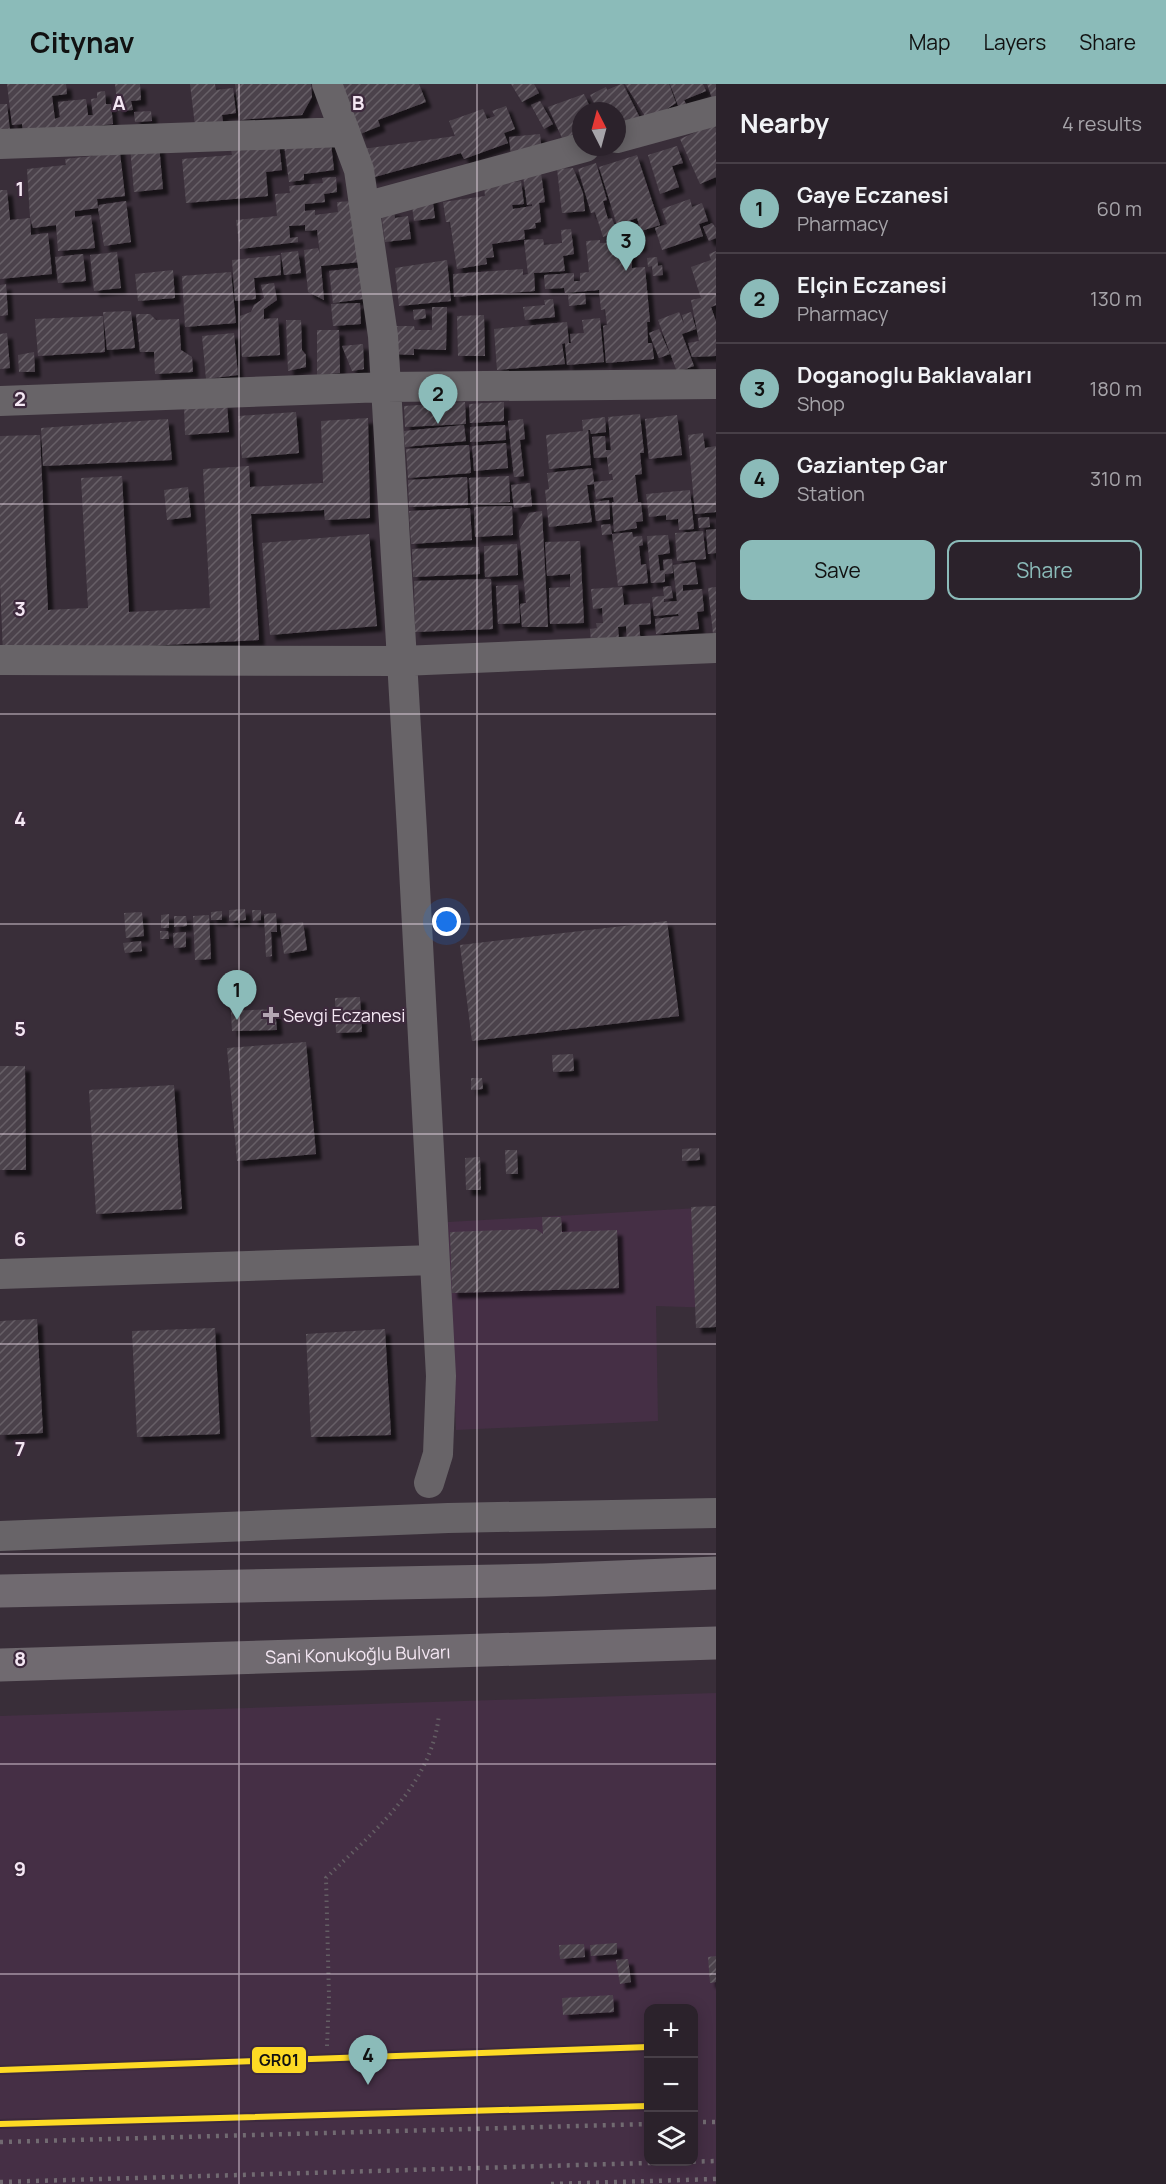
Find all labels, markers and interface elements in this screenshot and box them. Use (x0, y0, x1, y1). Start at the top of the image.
text: Citynav (30, 23, 134, 61)
text: Map (909, 28, 950, 56)
text: Layers (983, 28, 1046, 56)
text: Share (1079, 28, 1136, 56)
text: A (112, 89, 126, 116)
text: B (352, 89, 365, 116)
north arrow (572, 102, 626, 156)
text: Nearby (740, 105, 829, 141)
text: 4 results (1062, 110, 1142, 137)
text: 1 (16, 175, 24, 202)
text: Gaye Eczanesi (797, 180, 949, 210)
text: 1 (755, 195, 764, 222)
text: 60 m (1096, 195, 1142, 222)
text: Pharmacy (797, 210, 889, 237)
pin: 3 (606, 222, 646, 271)
text: Elçin Eczanesi (797, 270, 947, 300)
text: 2 (754, 285, 765, 312)
text: 130 m (1090, 285, 1142, 312)
text: Pharmacy (797, 300, 889, 327)
text: Doganoglu Baklavaları (797, 360, 1032, 390)
pin: 2 (418, 374, 458, 424)
text: 3 (754, 375, 765, 402)
text: 180 m (1089, 375, 1142, 402)
text: 2 (14, 385, 26, 412)
text: Shop (797, 390, 845, 417)
text: Gaziantep Gar (797, 450, 947, 480)
text: 4 (753, 465, 766, 492)
text: 310 m (1090, 465, 1142, 492)
text: Station (797, 480, 865, 507)
button: Save (740, 540, 935, 600)
button: Share (947, 540, 1142, 600)
text: 3 (14, 595, 26, 622)
text: 4 (14, 805, 26, 832)
your location (432, 907, 461, 936)
pin: 1 (218, 970, 256, 1020)
place label: Sevgi Eczanesi (283, 1003, 406, 1027)
marker: Sevgi Eczanesi (264, 1008, 278, 1022)
text: 5 (14, 1015, 26, 1042)
text: 6 (14, 1225, 26, 1252)
text: 7 (15, 1435, 25, 1462)
street label: Sani Konukoğlu Bulvarı (265, 1639, 451, 1669)
text: 8 (14, 1645, 26, 1672)
text: 9 (14, 1855, 26, 1882)
map controls (644, 2004, 698, 2166)
button: + (644, 2004, 698, 2058)
pin: 4 (348, 2036, 388, 2085)
line badge: GR01 (251, 2046, 307, 2074)
text: GR01 (259, 2049, 299, 2071)
button: − (644, 2058, 698, 2112)
button: layers (644, 2112, 698, 2166)

